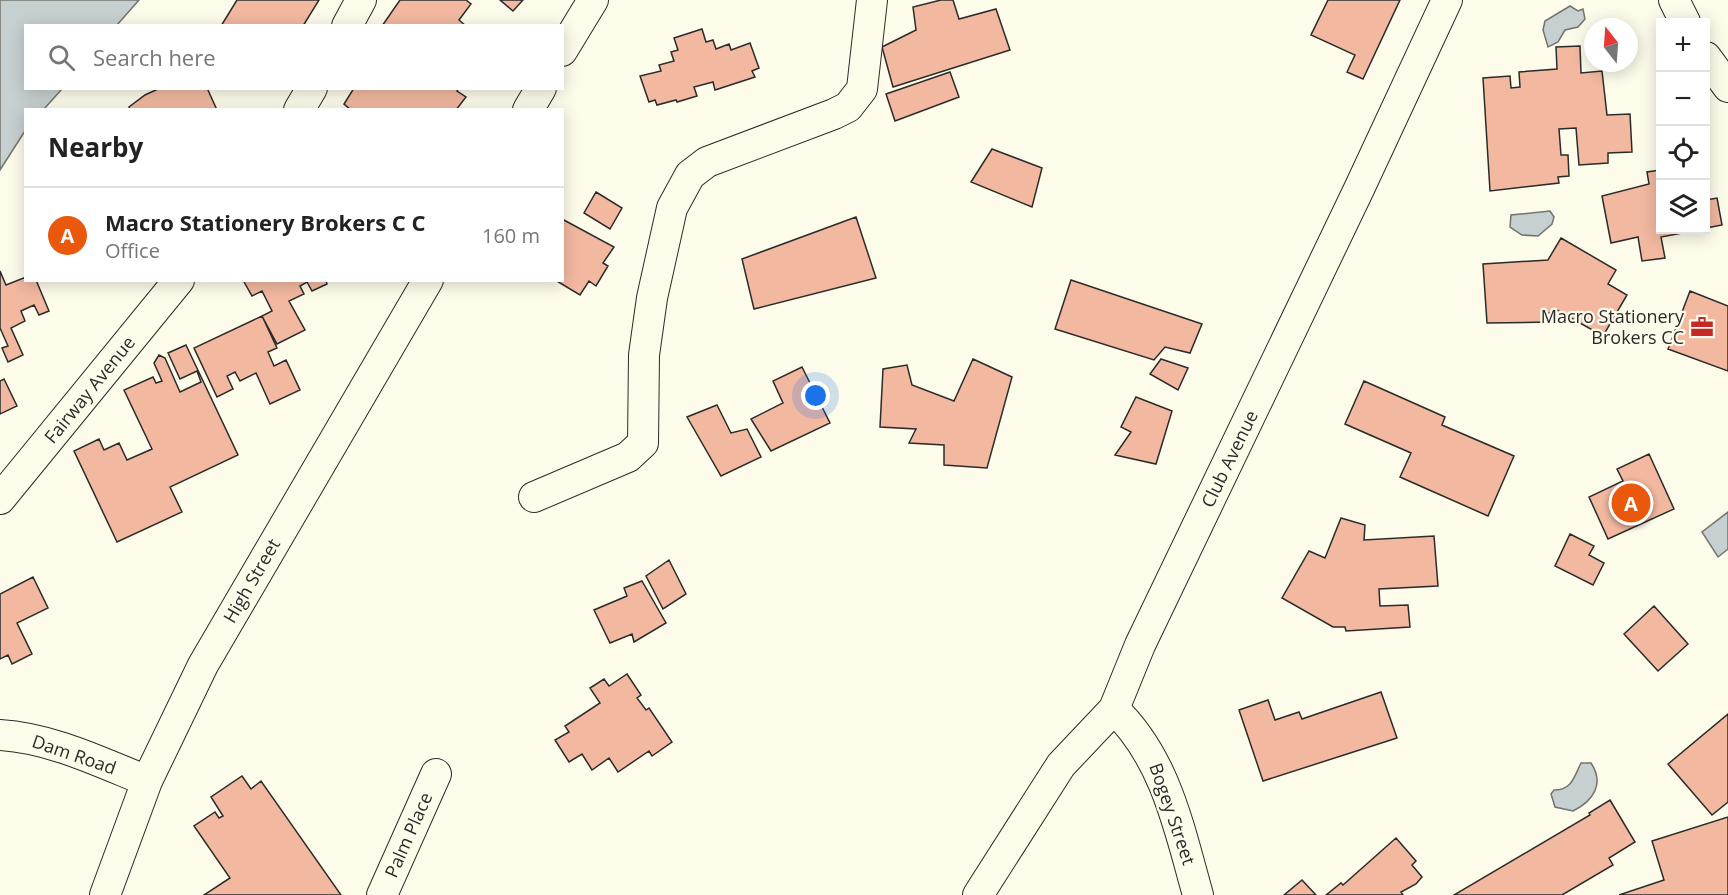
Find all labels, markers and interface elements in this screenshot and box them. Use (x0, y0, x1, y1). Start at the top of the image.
north arrow (1584, 18, 1638, 72)
map controls (1656, 18, 1710, 234)
button: + (1656, 18, 1710, 72)
search box (24, 24, 564, 90)
icon: search (45, 41, 78, 74)
text: Search here (93, 42, 216, 72)
button: − (1656, 72, 1710, 126)
button: locate (1656, 126, 1710, 180)
text: Nearby (48, 129, 143, 165)
button: layers (1656, 180, 1710, 234)
text: Macro Stationery Brokers C C (105, 207, 426, 237)
text: A (61, 222, 74, 249)
text: 160 m (482, 222, 540, 249)
text: Office (105, 237, 160, 264)
place label: Macro Stationery Brokers CC (1541, 304, 1685, 349)
office icon: Macro Stationery Brokers CC (1689, 314, 1715, 340)
street label: Fairway Avenue (39, 331, 140, 448)
your location (801, 381, 830, 410)
street label: Club Avenue (1195, 406, 1263, 511)
pin: A (1612, 480, 1650, 526)
street label: High Street (217, 534, 285, 627)
street label: Dam Road (29, 728, 120, 780)
street label: Bogey Street (1144, 760, 1202, 868)
street label: Palm Place (379, 788, 438, 881)

